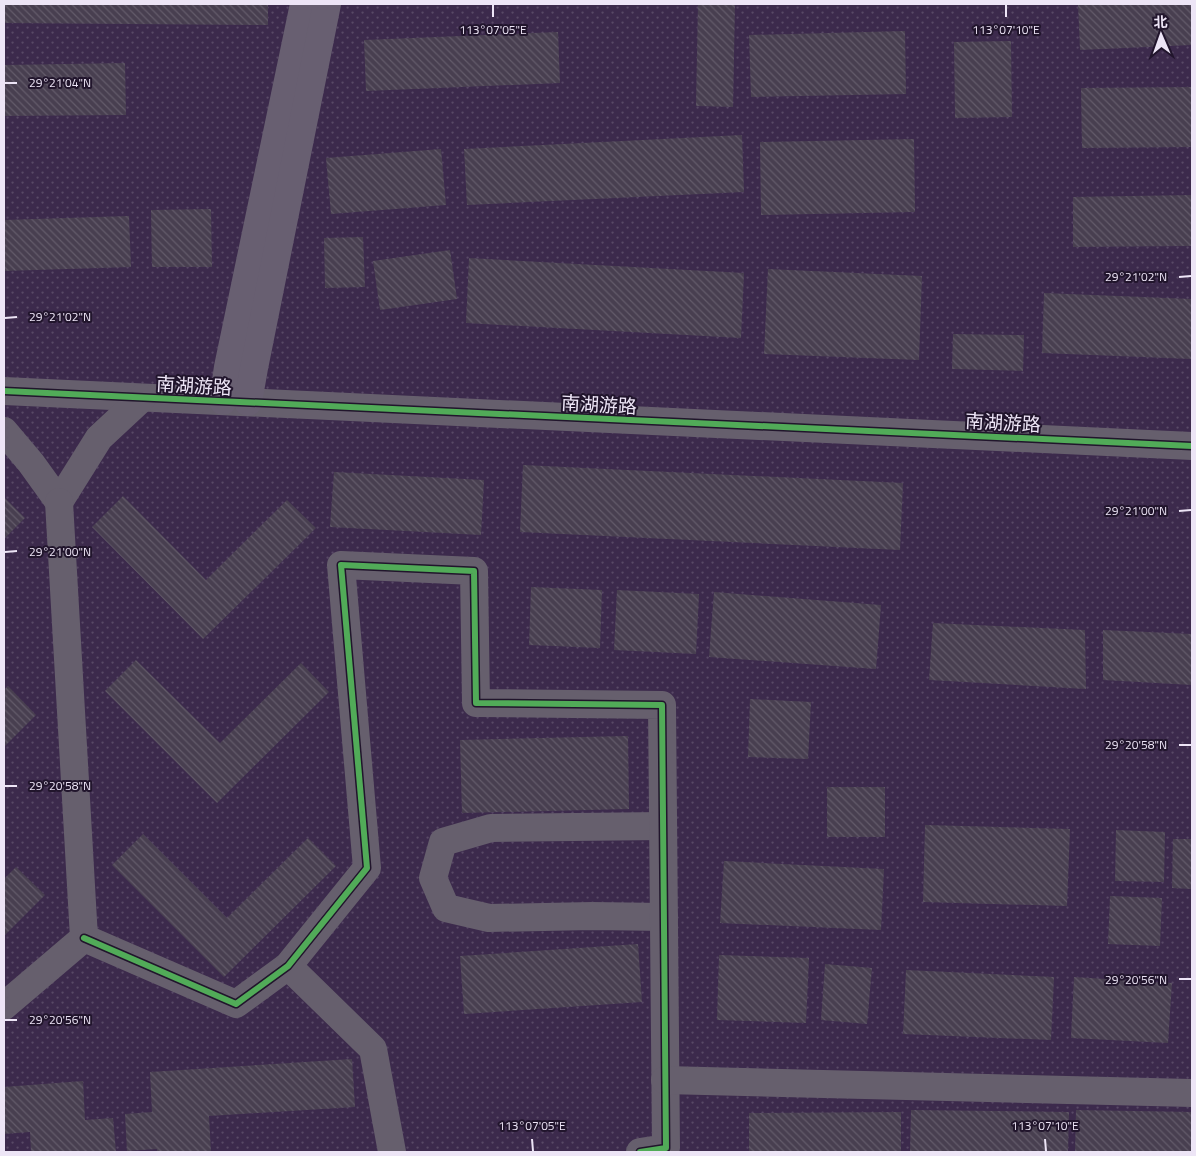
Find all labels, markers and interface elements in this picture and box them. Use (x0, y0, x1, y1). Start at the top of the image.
north arrow (1136, 10, 1186, 60)
text: 北 (1153, 11, 1168, 32)
text: 113°07'05"E (459, 20, 527, 39)
text: 113°07'10"E (972, 20, 1040, 39)
text: 29°21'04"N (29, 73, 91, 92)
text: 29°21'02"N (1105, 267, 1167, 286)
text: 29°21'02"N (29, 307, 91, 326)
street label: 南湖游路 (155, 369, 233, 401)
street label: 南湖游路 (560, 388, 638, 420)
street label: 南湖游路 (964, 406, 1042, 438)
text: 29°21'00"N (1105, 501, 1167, 520)
text: 29°21'00"N (29, 542, 91, 561)
text: 29°20'58"N (1105, 735, 1167, 754)
text: 29°20'58"N (29, 776, 91, 795)
text: 29°20'56"N (1105, 970, 1167, 989)
text: 29°20'56"N (29, 1010, 91, 1029)
text: 113°07'05"E (498, 1116, 566, 1135)
text: 113°07'10"E (1011, 1116, 1079, 1135)

